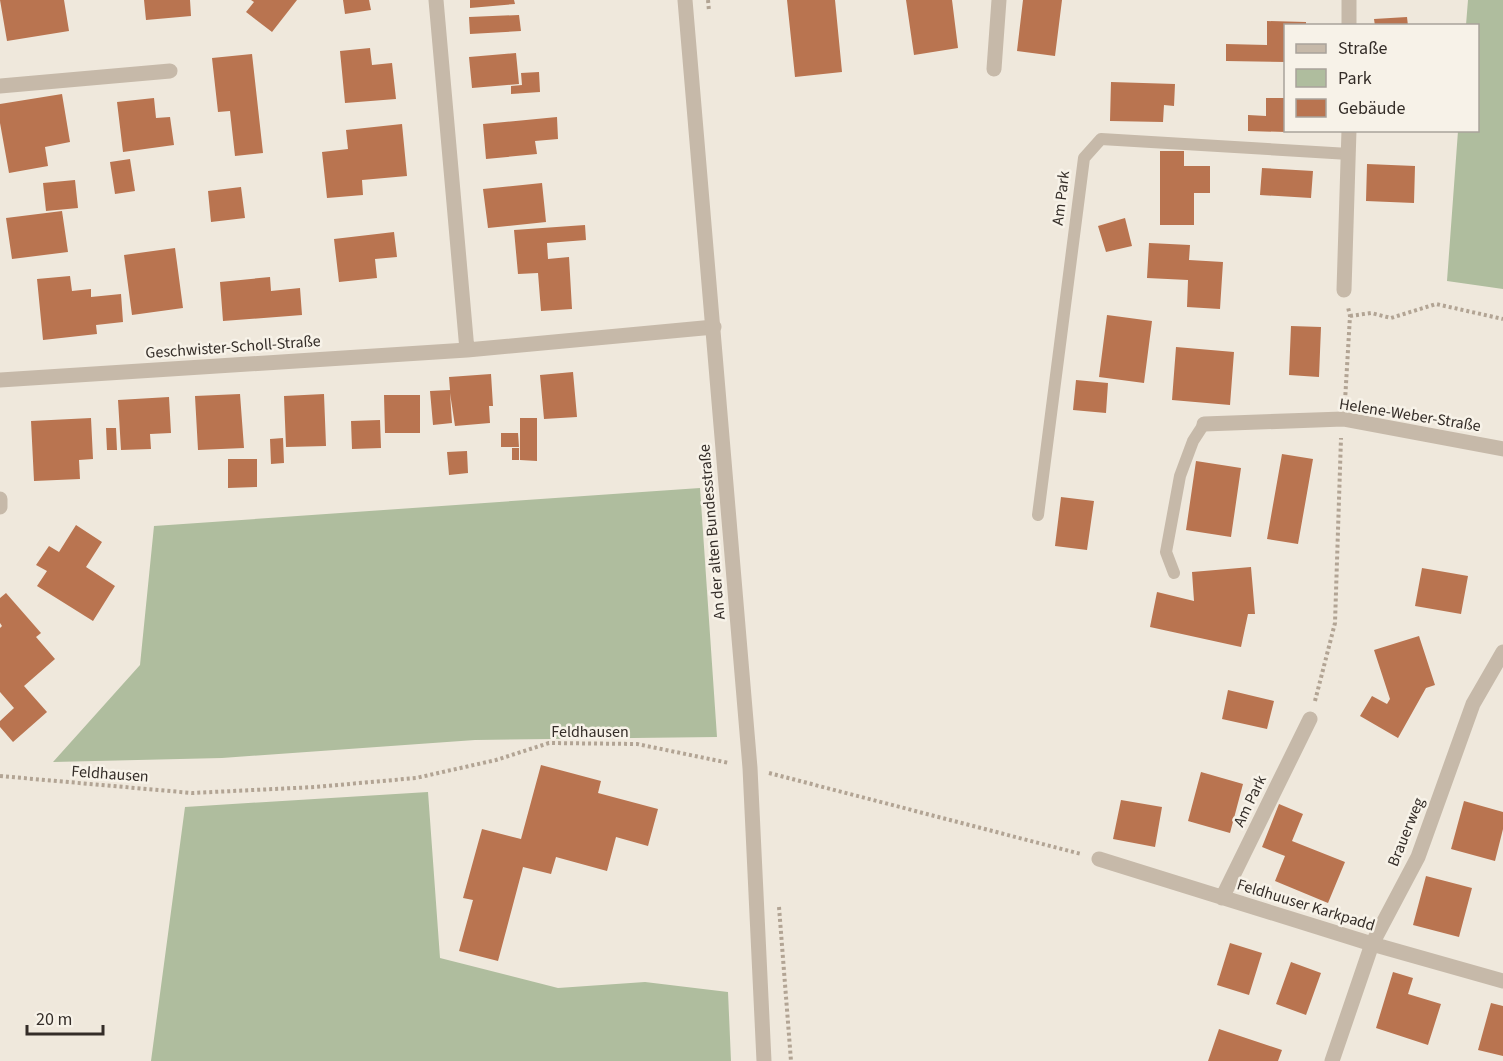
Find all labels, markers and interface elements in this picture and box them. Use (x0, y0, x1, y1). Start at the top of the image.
legend (1284, 24, 1479, 132)
text: Straße (1338, 36, 1388, 61)
text: Park (1338, 66, 1372, 91)
text: Gebäude (1338, 96, 1406, 121)
street label: Am Park (1047, 169, 1075, 227)
street label: Geschwister-Scholl-Straße (145, 330, 321, 364)
street label: Helene-Weber-Straße (1338, 393, 1482, 437)
street label: An der alten Bundesstraße (693, 443, 731, 621)
street label: Feldhausen (551, 721, 629, 743)
street label: Feldhausen (71, 760, 149, 788)
street label: Am Park (1228, 771, 1272, 831)
street label: Brauerweg (1382, 794, 1430, 870)
street label: Feldhuuser Karkpadd (1234, 874, 1378, 936)
scale bar (27, 998, 104, 1036)
text: 20 m (36, 1007, 72, 1032)

